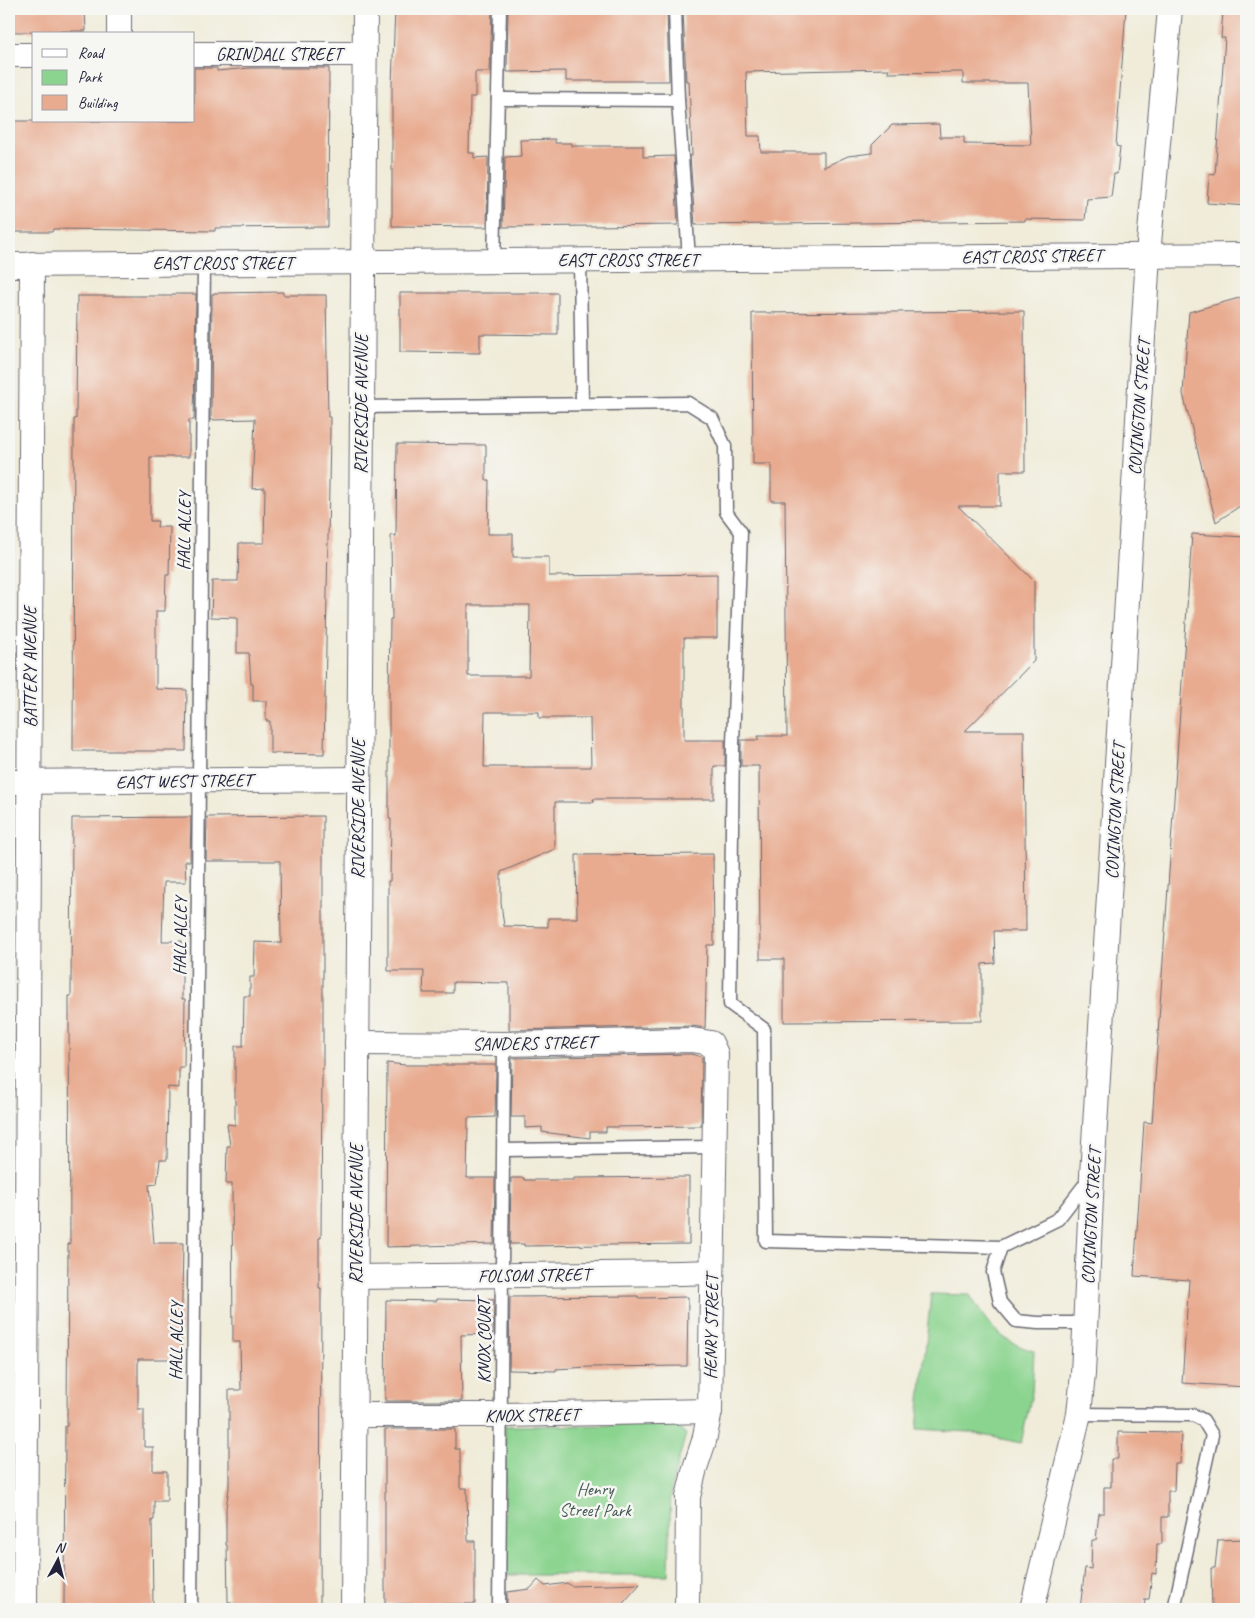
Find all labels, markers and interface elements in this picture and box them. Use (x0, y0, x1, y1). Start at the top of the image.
legend (32, 32, 195, 122)
street label: GRINDALL STREET (216, 43, 346, 65)
text: Road (78, 44, 105, 63)
text: Park (78, 68, 103, 87)
text: Building (78, 94, 118, 113)
street label: EAST CROSS STREET (961, 244, 1106, 268)
street label: EAST CROSS STREET (558, 249, 702, 271)
street label: EAST CROSS STREET (153, 252, 297, 274)
street label: RIVERSIDE AVENUE (350, 332, 372, 474)
street label: COVINGTON STREET (1123, 334, 1155, 476)
street label: HALL ALLEY (172, 488, 196, 571)
street label: BATTERY AVENUE (19, 604, 41, 728)
street label: RIVERSIDE AVENUE (347, 737, 369, 879)
street label: COVINGTON STREET (1100, 738, 1130, 880)
street label: EAST WEST STREET (116, 769, 257, 793)
street label: HALL ALLEY (168, 893, 192, 976)
street label: SANDERS STREET (472, 1031, 601, 1055)
street label: RIVERSIDE AVENUE (345, 1142, 367, 1284)
street label: COVINGTON STREET (1076, 1143, 1106, 1285)
street label: FOLSOM STREET (478, 1263, 595, 1287)
street label: HENRY STREET (699, 1270, 723, 1380)
street label: KNOX COURT (473, 1294, 495, 1383)
street label: HALL ALLEY (164, 1298, 188, 1381)
street label: KNOX STREET (485, 1403, 583, 1427)
park label: Henry Street Park (559, 1478, 632, 1521)
north arrow (32, 1536, 82, 1586)
text: N (54, 1539, 67, 1557)

